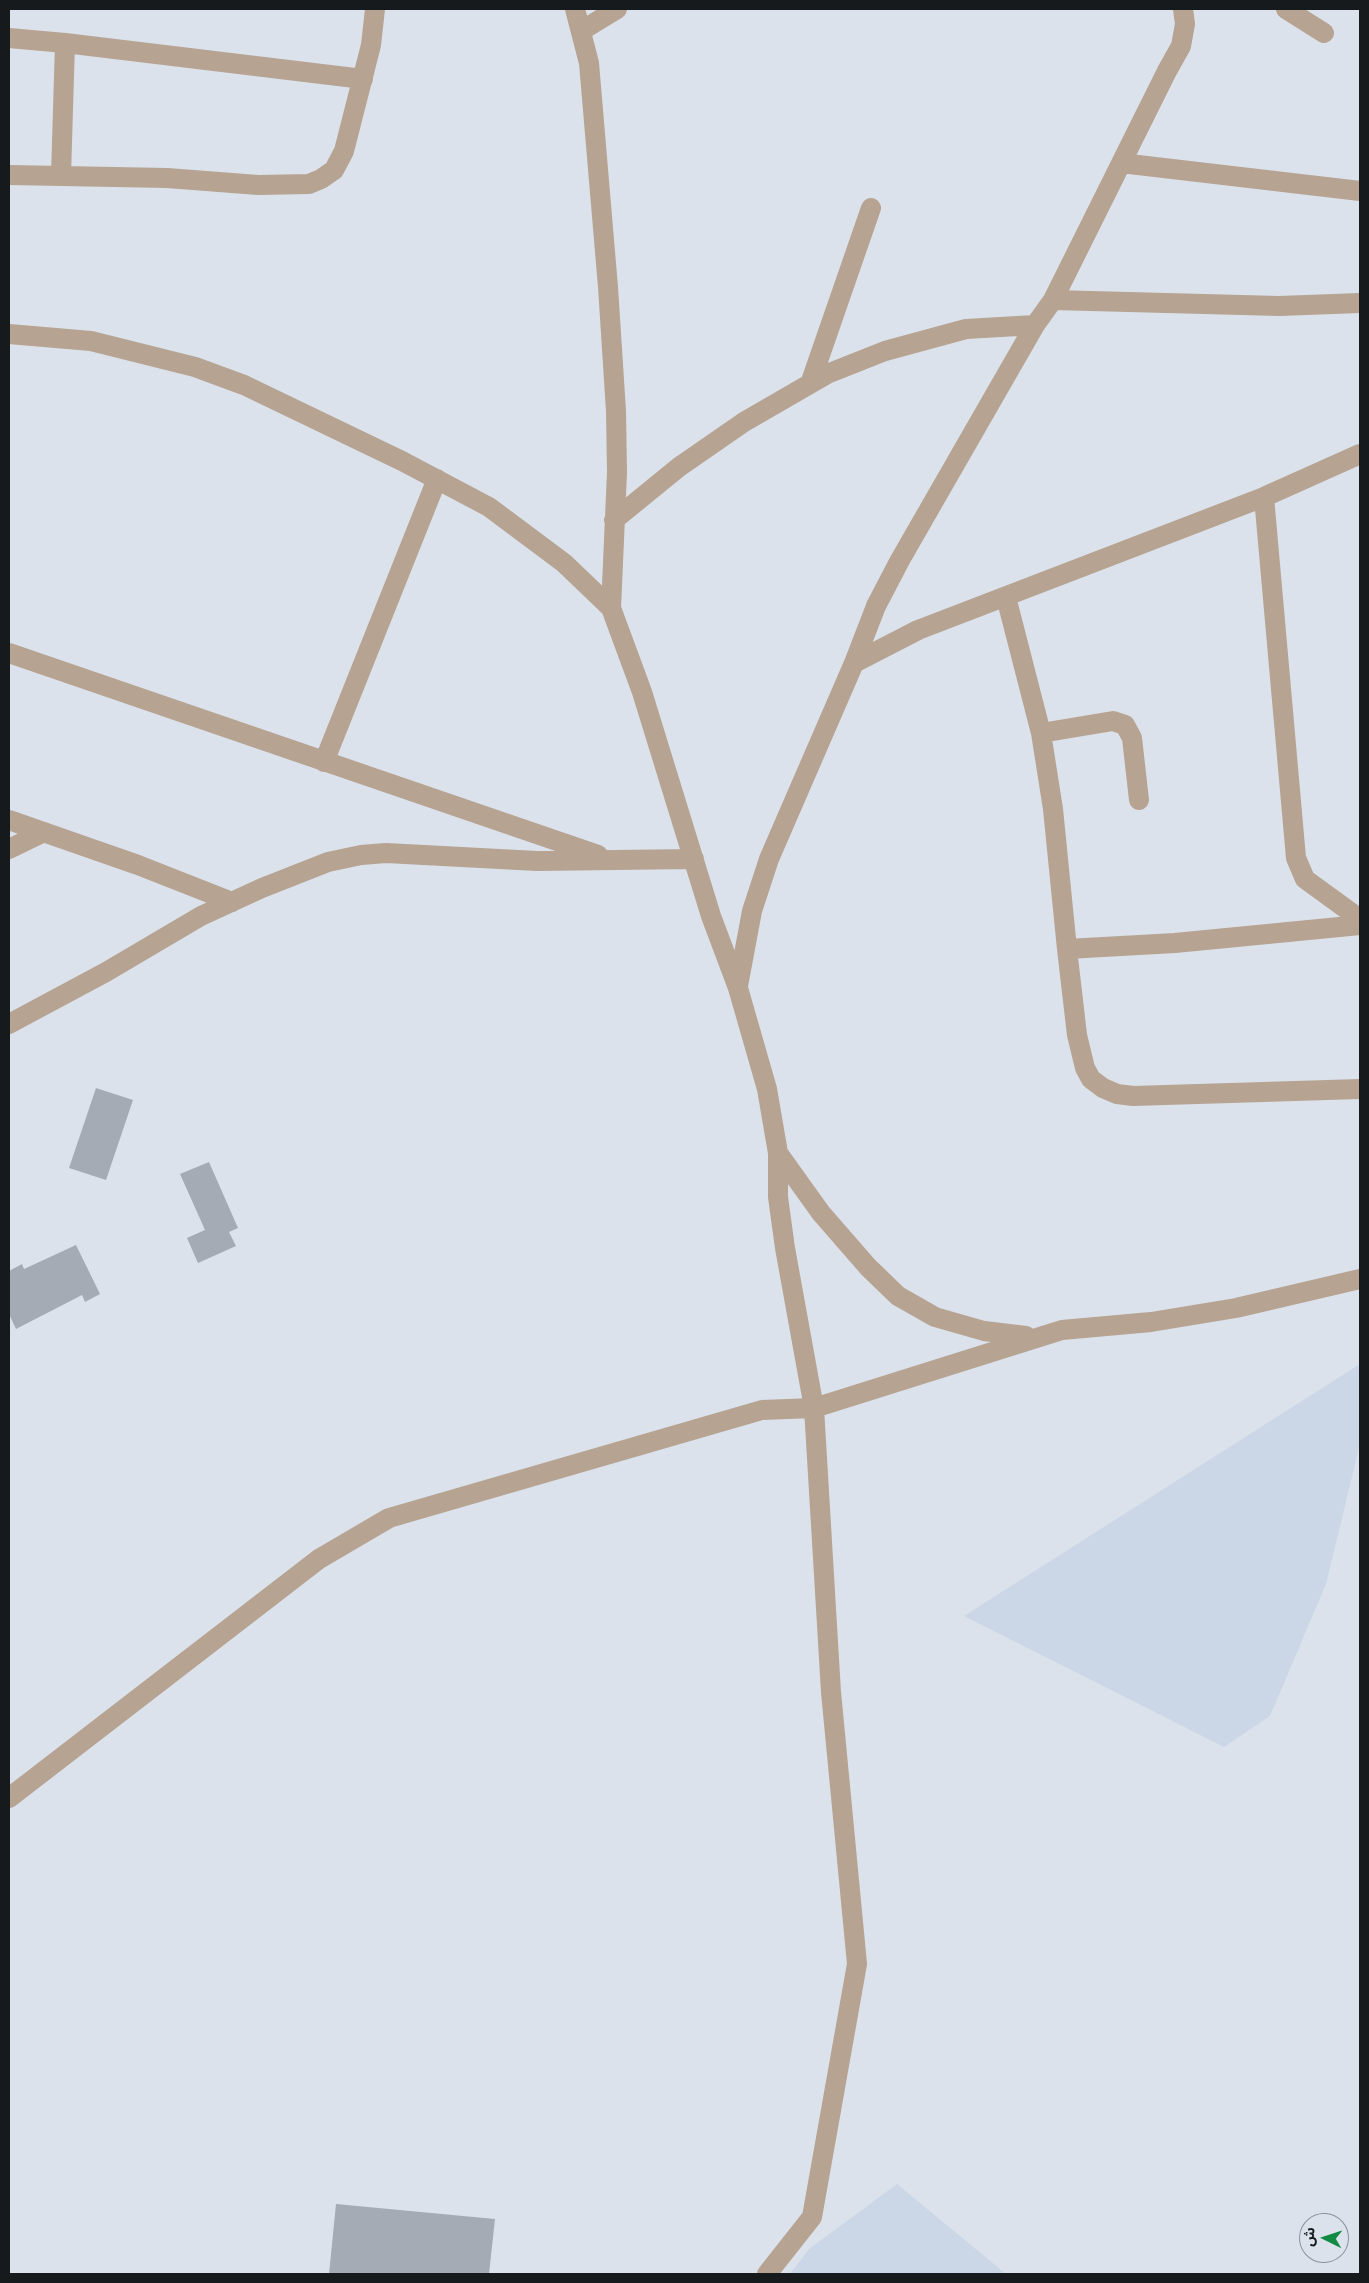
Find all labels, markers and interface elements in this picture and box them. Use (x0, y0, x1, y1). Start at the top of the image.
north arrow (1299, 2213, 1349, 2263)
text: ش (1299, 2227, 1321, 2247)

